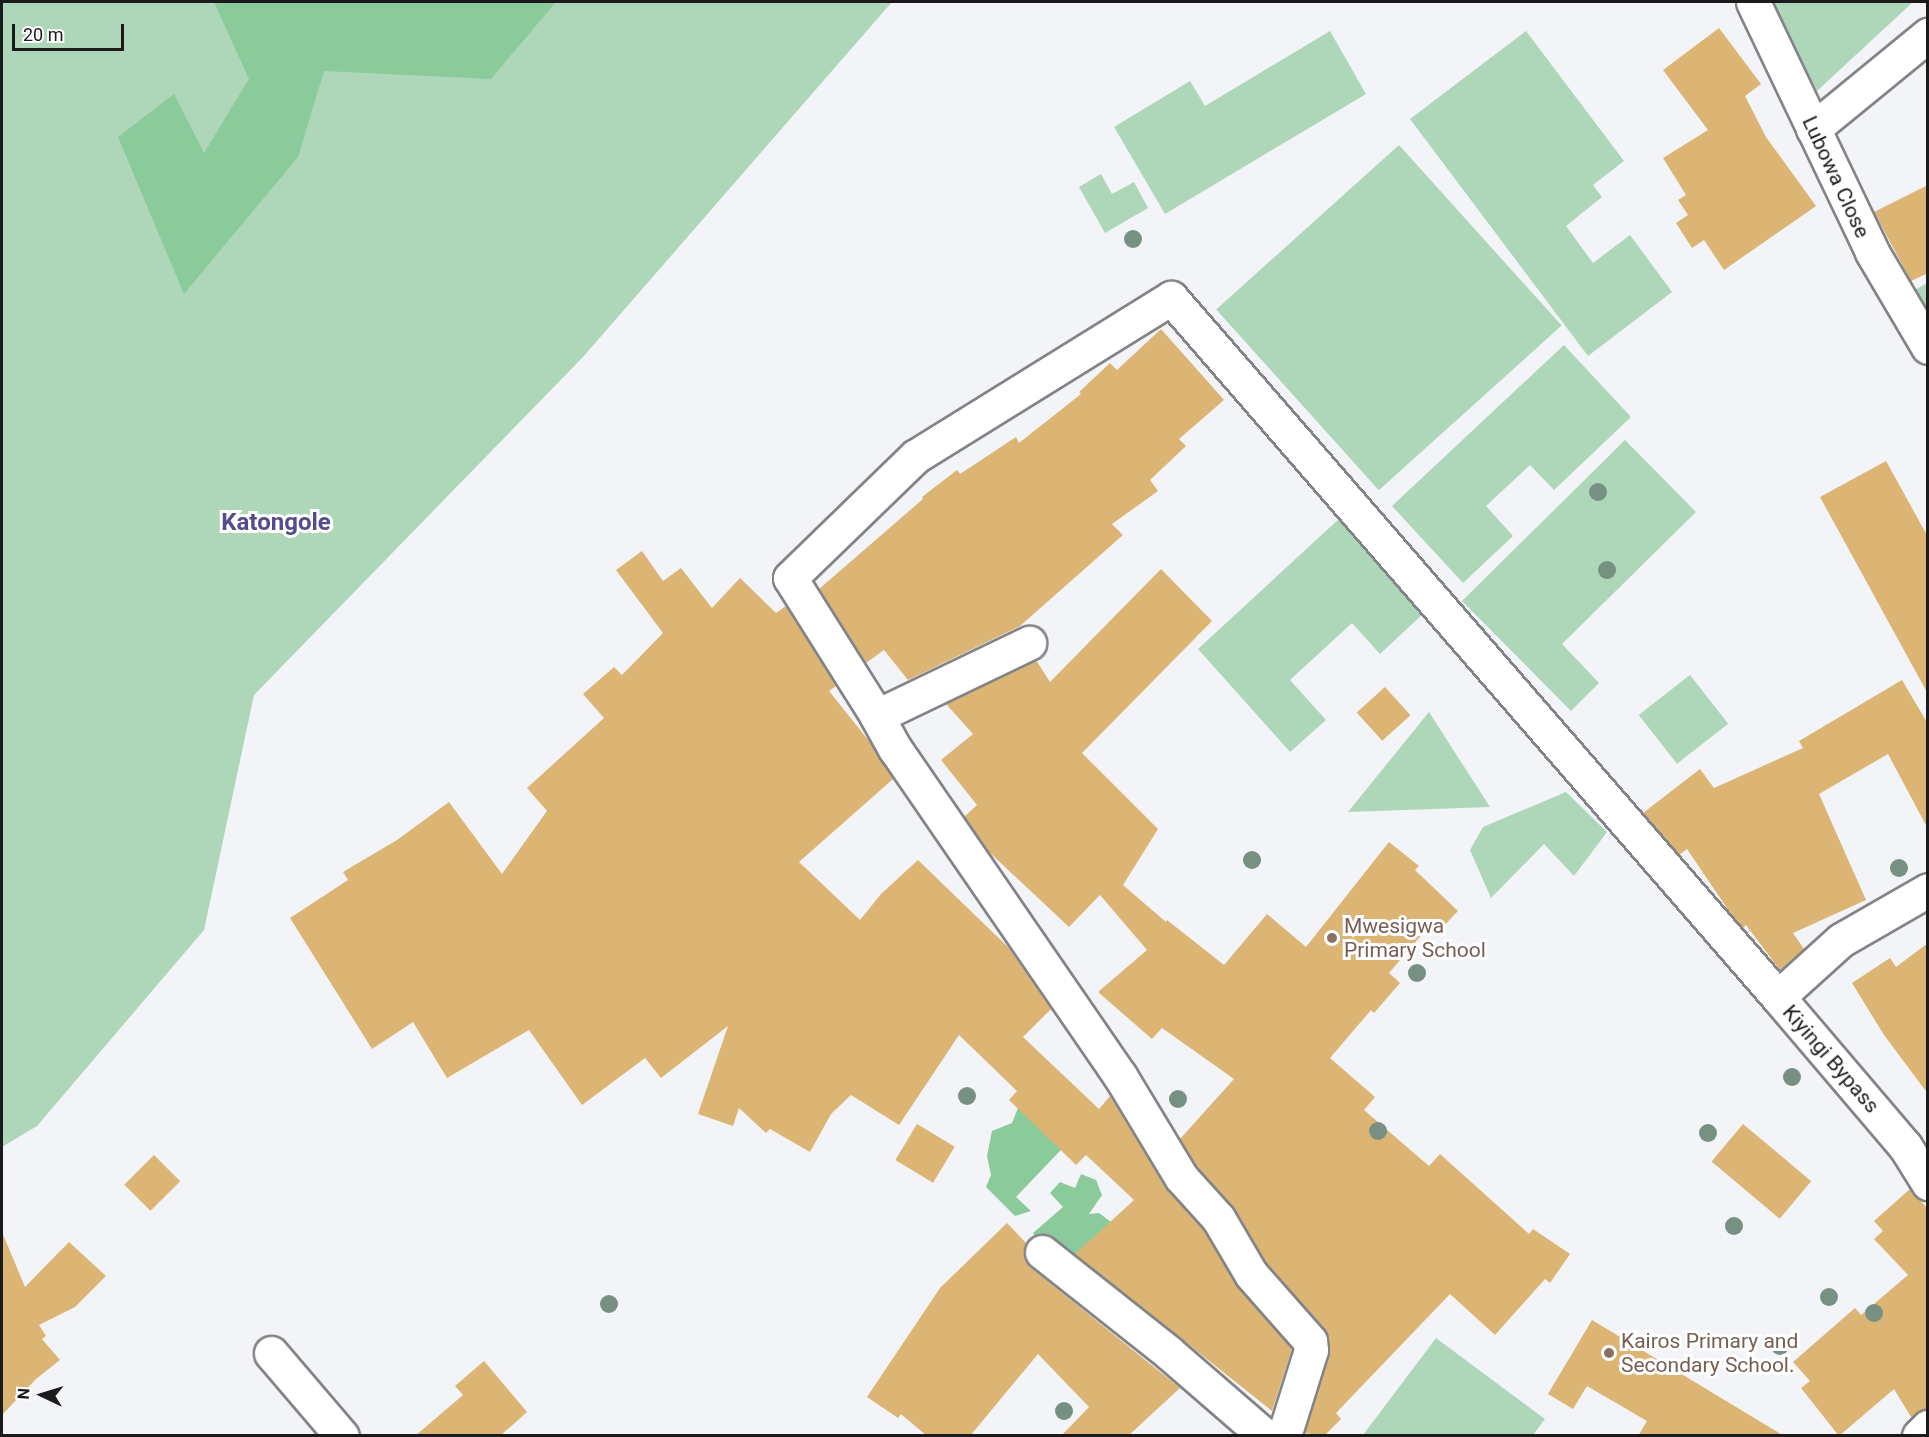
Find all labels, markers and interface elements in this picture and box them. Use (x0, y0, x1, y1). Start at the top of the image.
scale bar (15, 12, 128, 50)
text: 20 m (23, 24, 63, 45)
street label: Lubowa Close (1797, 112, 1875, 242)
district label: Katongole (221, 509, 331, 537)
place label: Mwesigwa Primary School (1344, 913, 1486, 963)
marker: Mwesigwa Primary School (1325, 931, 1339, 945)
street label: Kiyingi Bypass (1777, 1000, 1885, 1118)
place label: Kairos Primary and Secondary School. (1621, 1328, 1798, 1378)
marker: Kairos Primary and Secondary School. (1602, 1346, 1616, 1360)
north arrow (12, 1365, 72, 1425)
text: N (14, 1387, 33, 1400)

